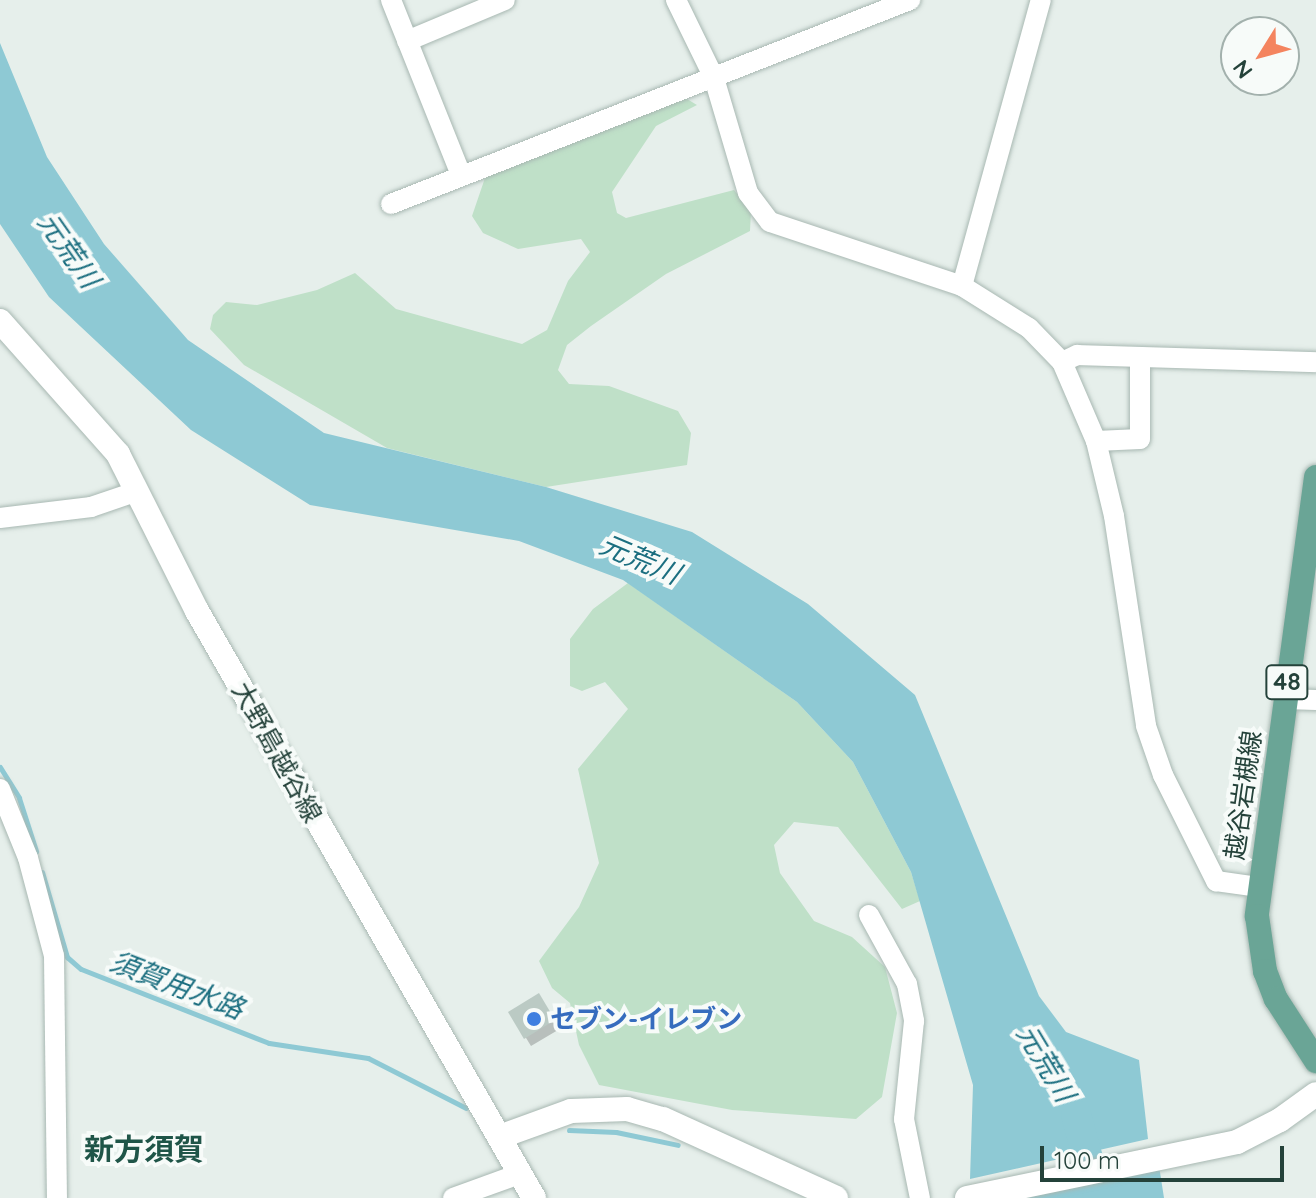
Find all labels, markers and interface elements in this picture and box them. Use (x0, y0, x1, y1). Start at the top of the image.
north arrow (1220, 16, 1300, 96)
text: N (1226, 54, 1258, 84)
water label: 元荒川 (31, 206, 107, 294)
water label: 元荒川 (595, 527, 685, 591)
road number: 48 (1265, 662, 1309, 702)
street label: 大野島越谷線 (226, 676, 328, 828)
street label: 越谷岩槻線 (1219, 728, 1267, 862)
water label: 須賀用水路 (106, 944, 248, 1026)
place label: セブン-イレブン (550, 1003, 742, 1035)
marker: セブン-イレブン (525, 1010, 543, 1028)
water label: 元荒川 (1010, 1018, 1082, 1108)
scale bar (1044, 1130, 1288, 1180)
district label: 新方須賀 (84, 1131, 204, 1167)
text: 100 m (1054, 1145, 1120, 1175)

